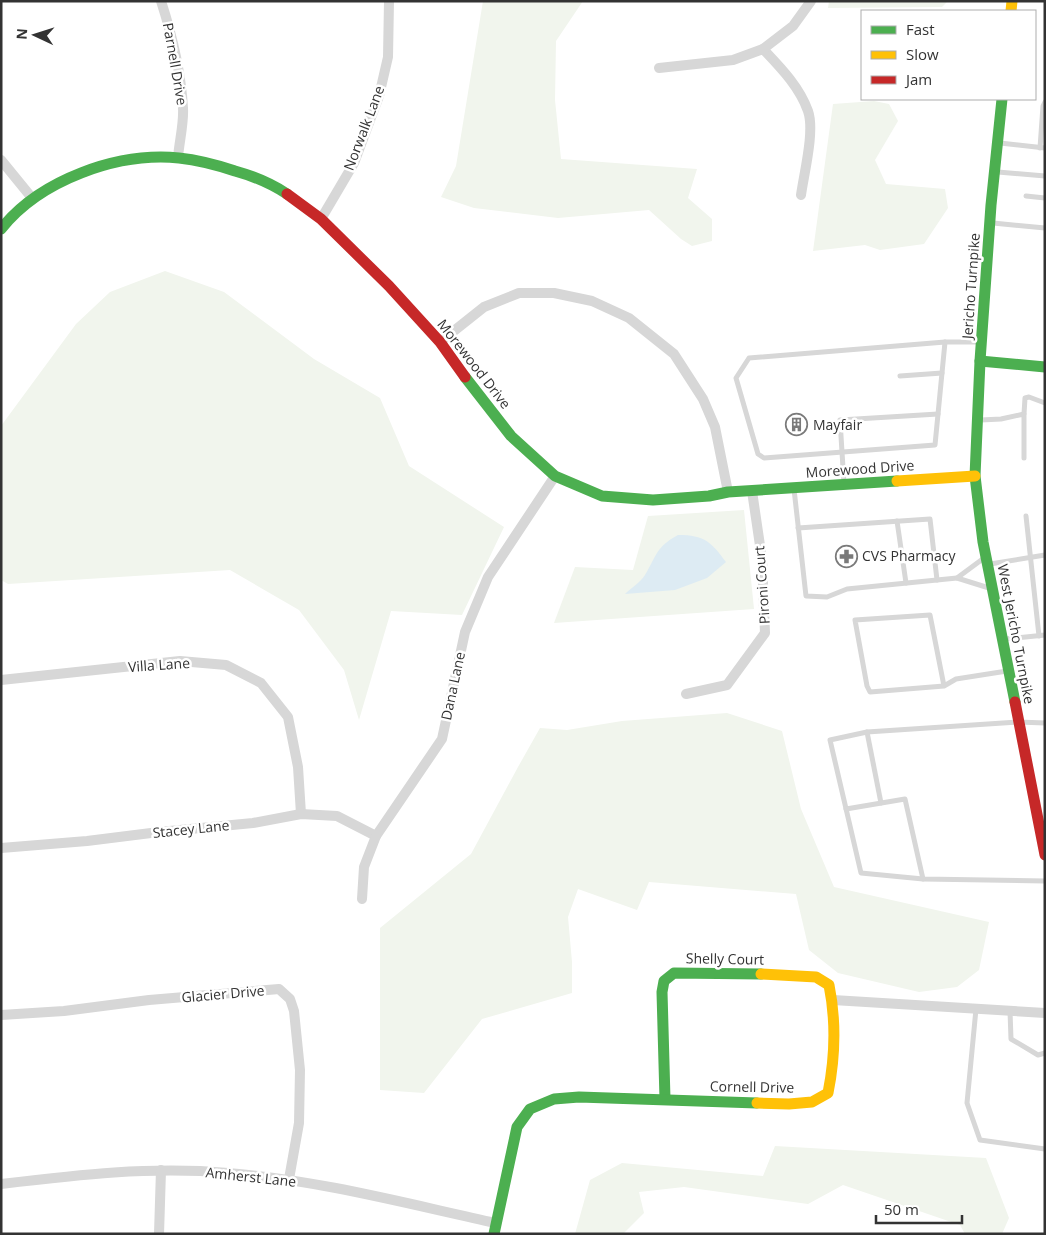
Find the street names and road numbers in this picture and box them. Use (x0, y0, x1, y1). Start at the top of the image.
street label: Parnell Drive (159, 21, 192, 107)
street label: Norwalk Lane (339, 83, 388, 173)
street label: Jericho Turnpike (957, 232, 984, 342)
street label: Morewood Drive (433, 315, 515, 412)
street label: Morewood Drive (805, 455, 915, 482)
street label: Pironi Court (749, 545, 774, 625)
street label: West Jericho Turnpike (994, 562, 1039, 706)
street label: Dana Lane (436, 650, 469, 722)
street label: Villa Lane (127, 653, 191, 676)
street label: Stacey Lane (152, 815, 230, 842)
street label: Shelly Court (686, 948, 764, 969)
street label: Glacier Drive (181, 980, 265, 1007)
street label: Cornell Drive (710, 1076, 794, 1097)
street label: Amherst Lane (205, 1162, 297, 1191)

